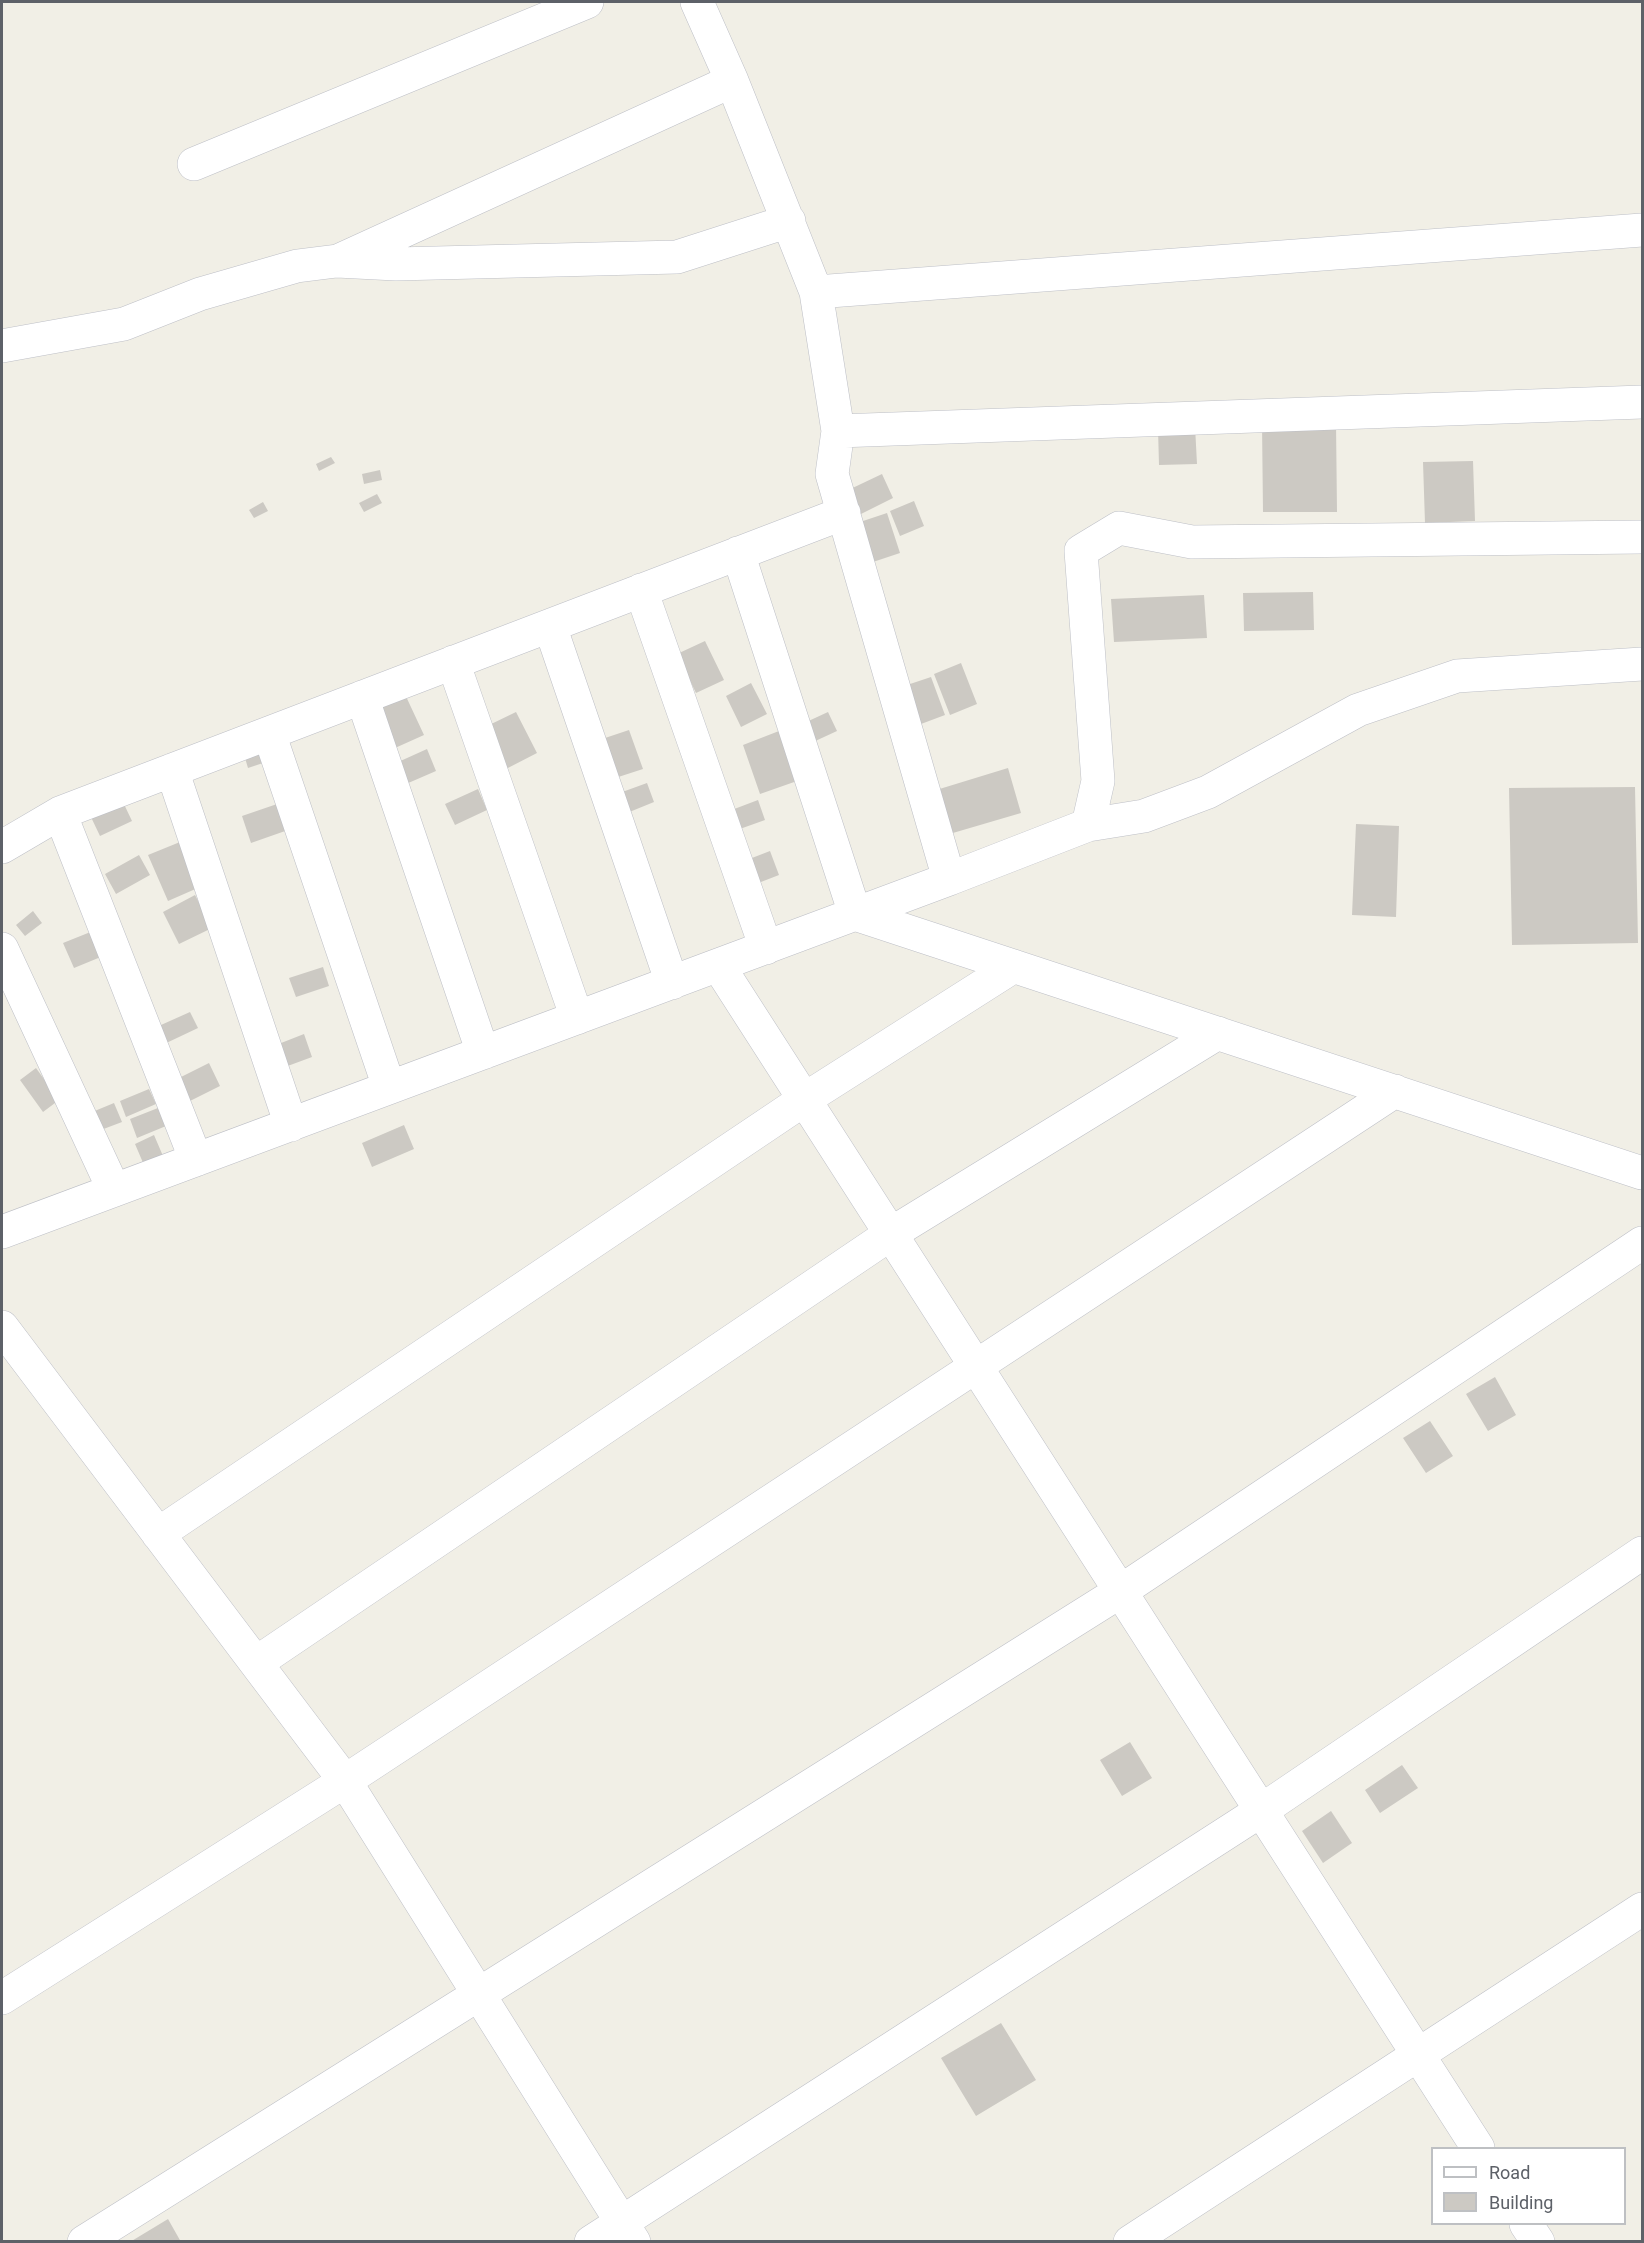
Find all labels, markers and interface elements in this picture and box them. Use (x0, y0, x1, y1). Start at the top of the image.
legend (1431, 2147, 1626, 2225)
text: Road (1489, 2162, 1530, 2183)
text: Building (1489, 2192, 1553, 2213)

